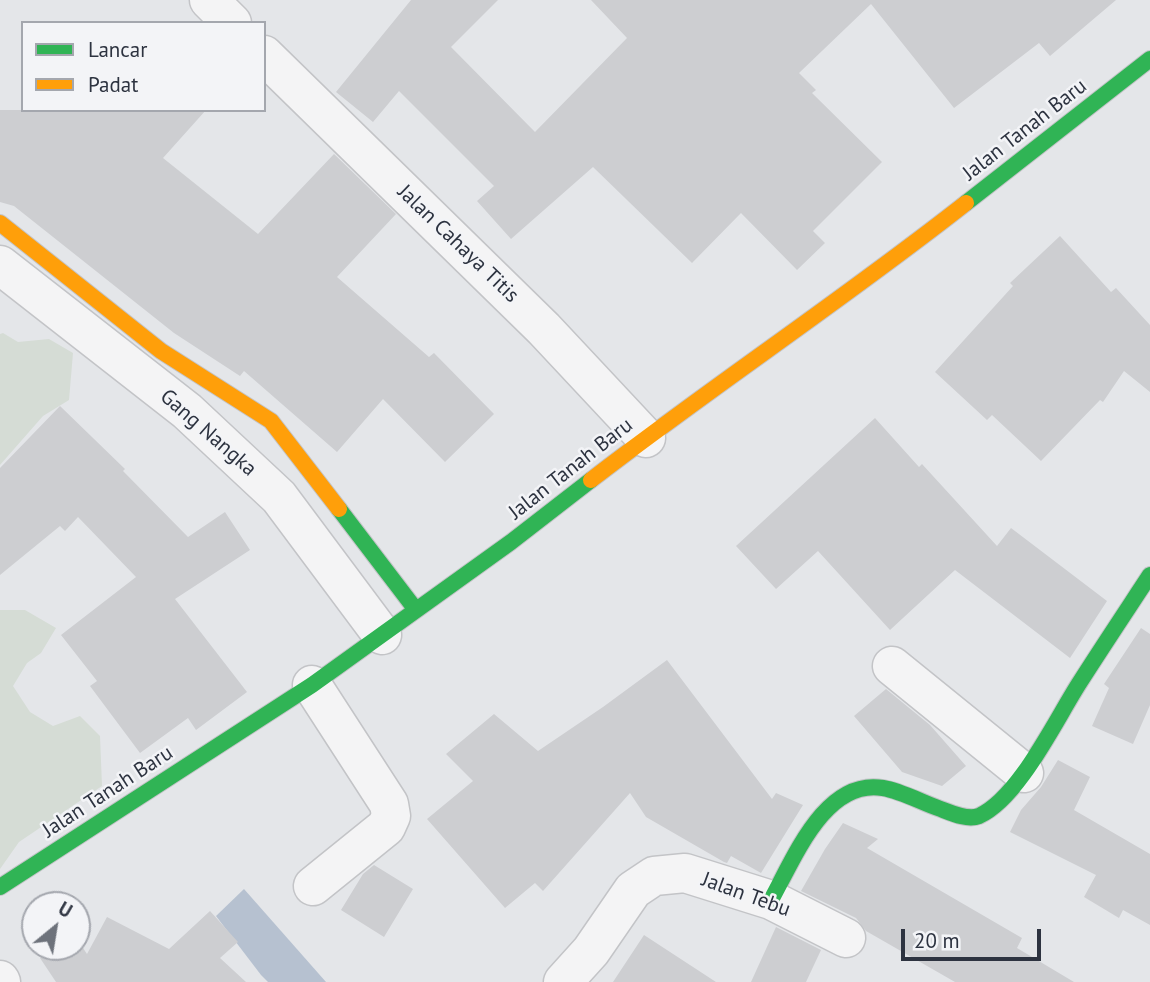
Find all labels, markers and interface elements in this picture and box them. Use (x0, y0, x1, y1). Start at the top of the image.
legend (21, 21, 266, 112)
text: Lancar (88, 36, 147, 63)
text: Padat (88, 71, 138, 98)
street label: Jalan Tanah Baru (958, 74, 1092, 186)
street label: Jalan Cahaya Titis (392, 180, 524, 308)
street label: Gang Nangka (155, 384, 261, 482)
street label: Jalan Tanah Baru (504, 413, 638, 525)
street label: Jalan Tanah Baru (38, 741, 178, 843)
street label: Jalan Tebu (698, 867, 794, 923)
north arrow (21, 891, 91, 961)
text: U (54, 896, 77, 923)
scale bar (905, 916, 1045, 960)
text: 20 m (914, 927, 960, 954)

